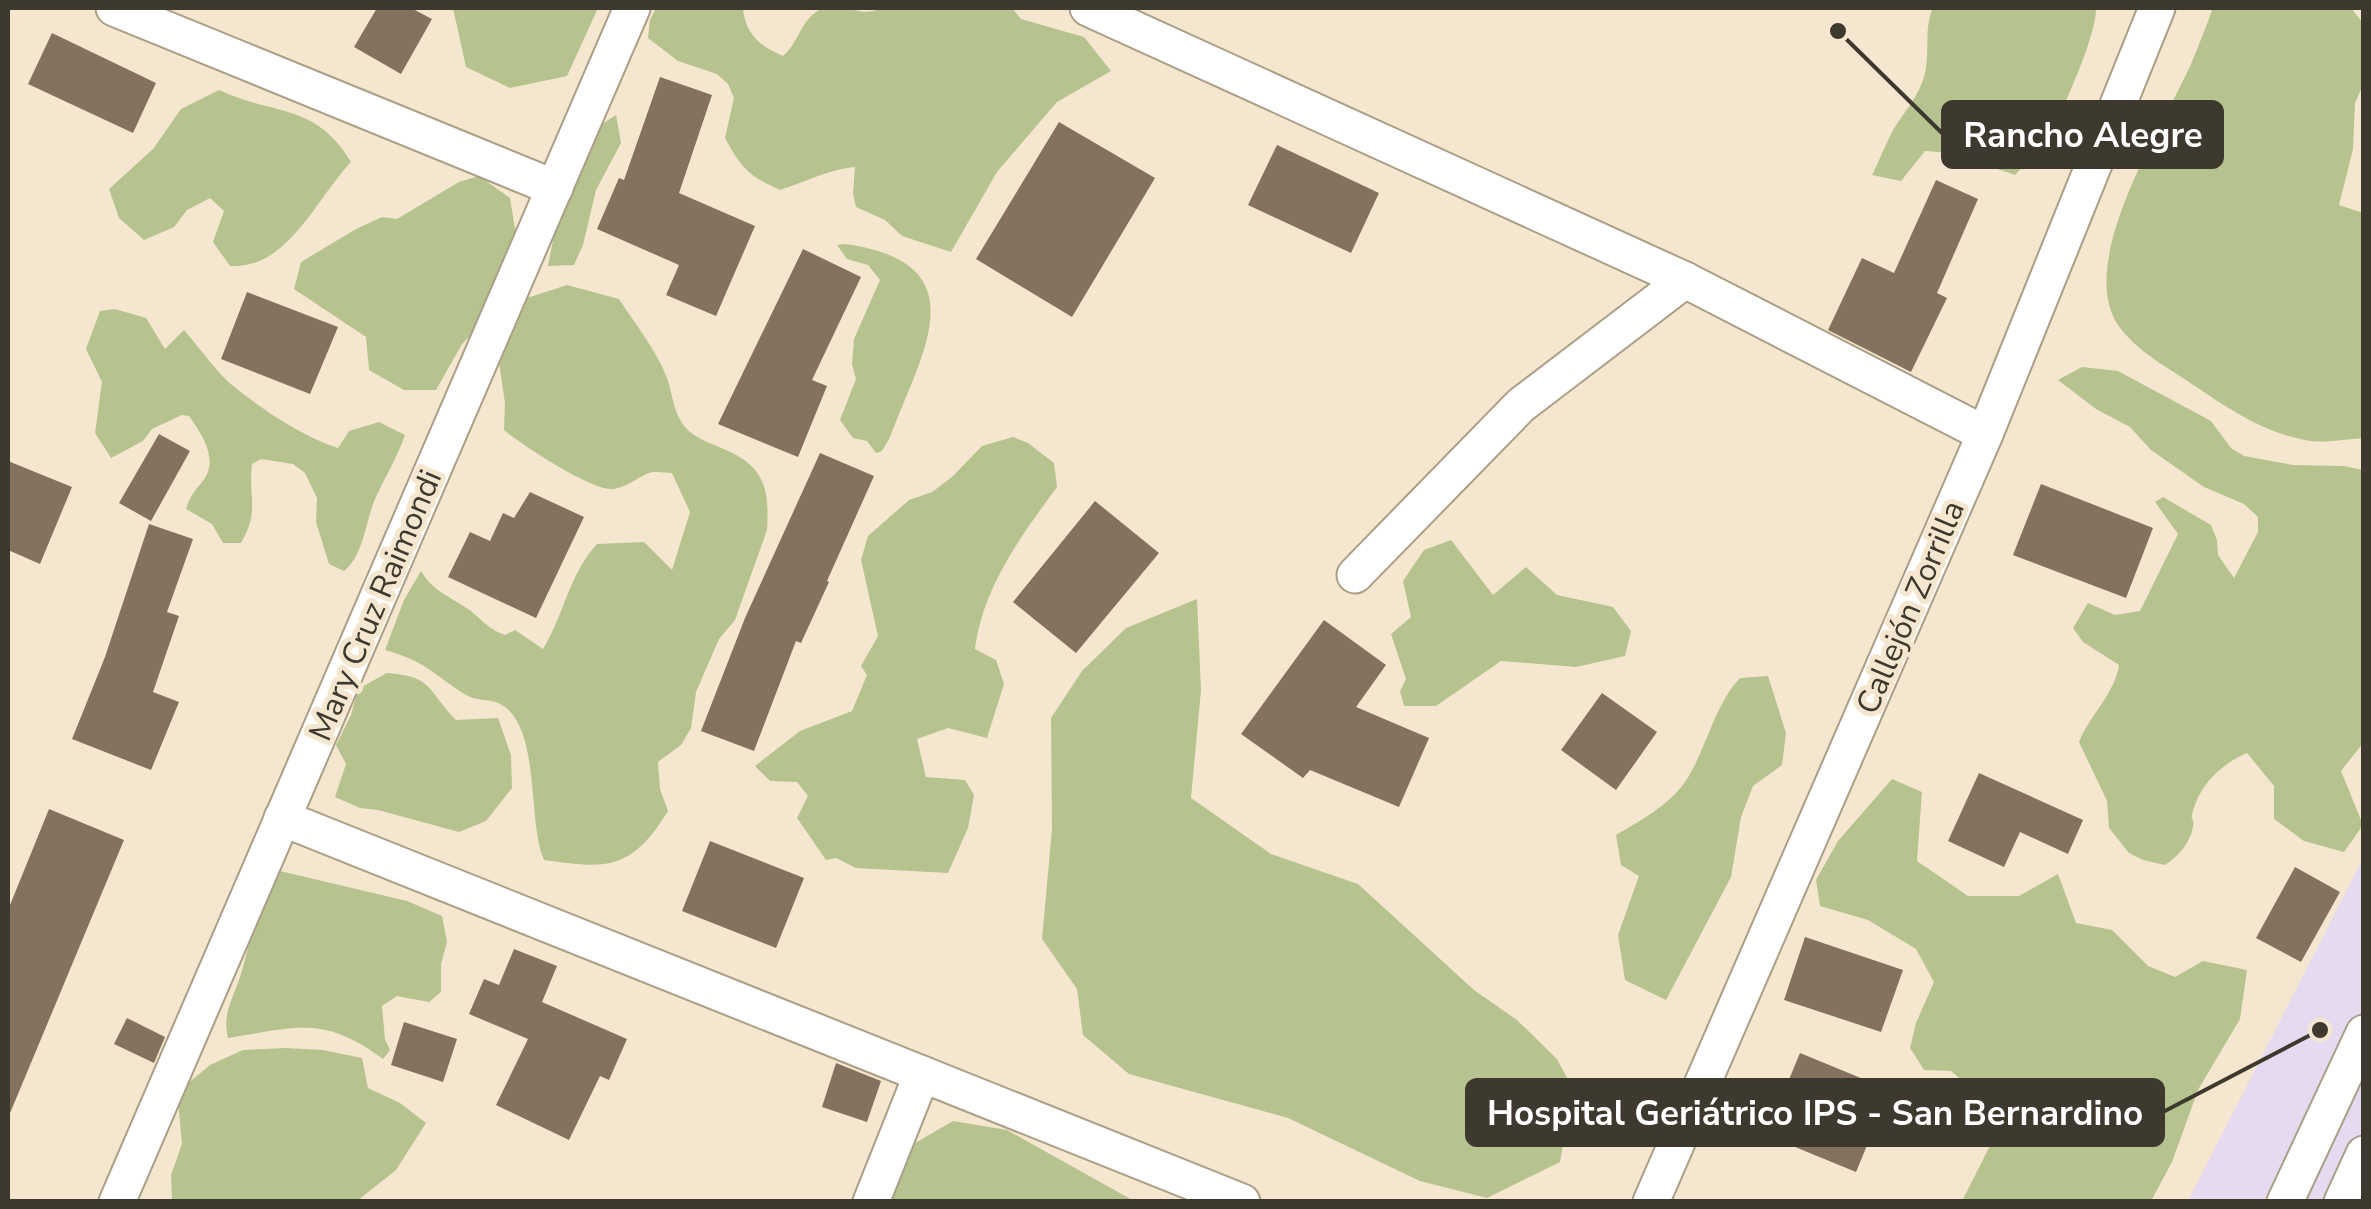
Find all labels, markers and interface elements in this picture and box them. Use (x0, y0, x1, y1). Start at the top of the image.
callout: Rancho Alegre (1943, 102, 2222, 167)
text: Rancho Alegre (1963, 112, 2203, 159)
street label: Mary Cruz Raimondi (299, 463, 452, 747)
street label: Callejón Zorrilla (1846, 494, 1975, 721)
callout: Hospital Geriátrico IPS - San Bernardino (1467, 1080, 2163, 1145)
text: Hospital Geriátrico IPS - San Bernardino (1487, 1090, 2143, 1137)

